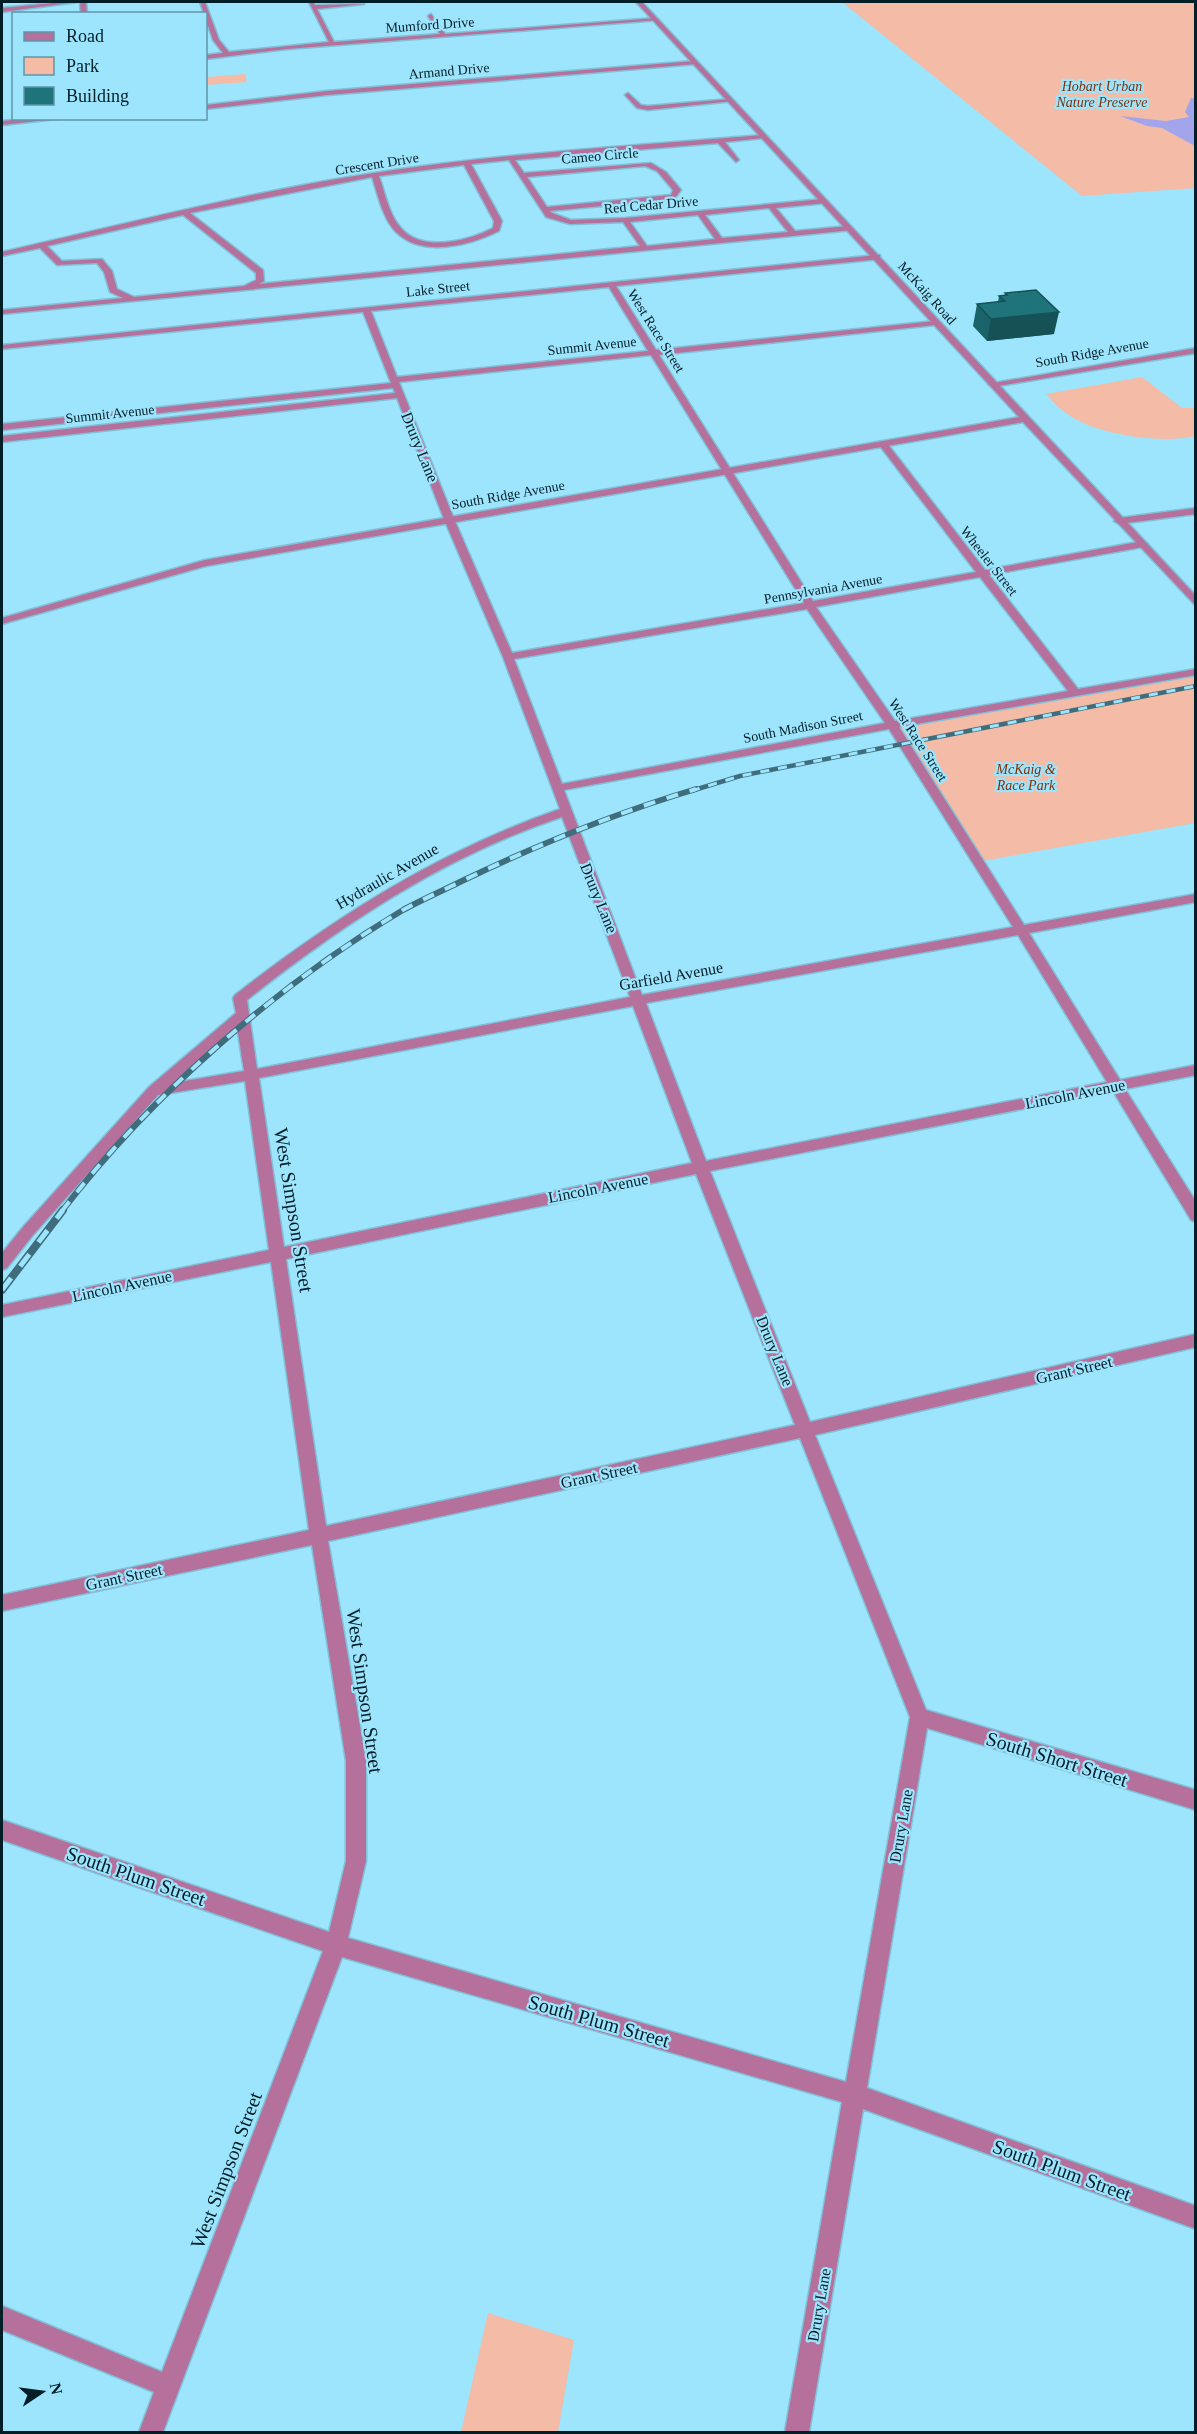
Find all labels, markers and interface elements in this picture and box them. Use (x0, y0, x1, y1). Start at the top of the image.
legend (12, 12, 207, 120)
street label: Mumford Drive (385, 14, 475, 36)
text: Road (66, 26, 104, 46)
text: Park (66, 56, 99, 76)
street label: Armand Drive (408, 60, 490, 82)
park label: Hobart Urban Nature Preserve (1055, 79, 1148, 110)
text: Building (66, 86, 129, 106)
street label: Cameo Circle (561, 145, 639, 167)
street label: Crescent Drive (334, 150, 420, 178)
street label: Red Cedar Drive (603, 193, 699, 217)
street label: McKaig Road (895, 259, 959, 327)
street label: Lake Street (405, 278, 471, 300)
street label: West Race Street (624, 287, 688, 375)
street label: Summit Avenue (547, 334, 637, 358)
street label: South Ridge Avenue (1034, 336, 1150, 370)
street label: Summit Avenue (65, 402, 155, 426)
street label: Drury Lane (397, 409, 442, 485)
street label: South Ridge Avenue (450, 478, 566, 512)
street label: Wheeler Street (957, 523, 1021, 599)
street label: Pennsylvania Avenue (763, 571, 883, 607)
street label: West Race Street (886, 696, 950, 784)
street label: South Madison Street (742, 708, 864, 746)
park label: McKaig & Race Park (995, 762, 1056, 793)
street label: Hydraulic Avenue (333, 840, 442, 913)
street label: Drury Lane (576, 860, 621, 936)
street label: Garfield Avenue (618, 959, 724, 993)
street label: Lincoln Avenue (1024, 1076, 1126, 1112)
street label: West Simpson Street (269, 1126, 318, 1294)
street label: Lincoln Avenue (547, 1170, 649, 1206)
street label: Lincoln Avenue (71, 1267, 173, 1305)
street label: Drury Lane (752, 1313, 797, 1389)
street label: Grant Street (1034, 1353, 1114, 1387)
street label: Grant Street (559, 1458, 639, 1491)
street label: Grant Street (84, 1560, 164, 1593)
street label: West Simpson Street (342, 1607, 388, 1775)
street label: South Short Street (984, 1727, 1131, 1791)
street label: Drury Lane (886, 1788, 917, 1864)
street label: South Plum Street (64, 1842, 209, 1910)
street label: South Plum Street (526, 1990, 672, 2052)
street label: West Simpson Street (186, 2088, 267, 2252)
street label: South Plum Street (990, 2135, 1135, 2205)
street label: Drury Lane (804, 2267, 835, 2343)
north arrow (12, 2362, 72, 2422)
text: N (47, 2381, 66, 2397)

